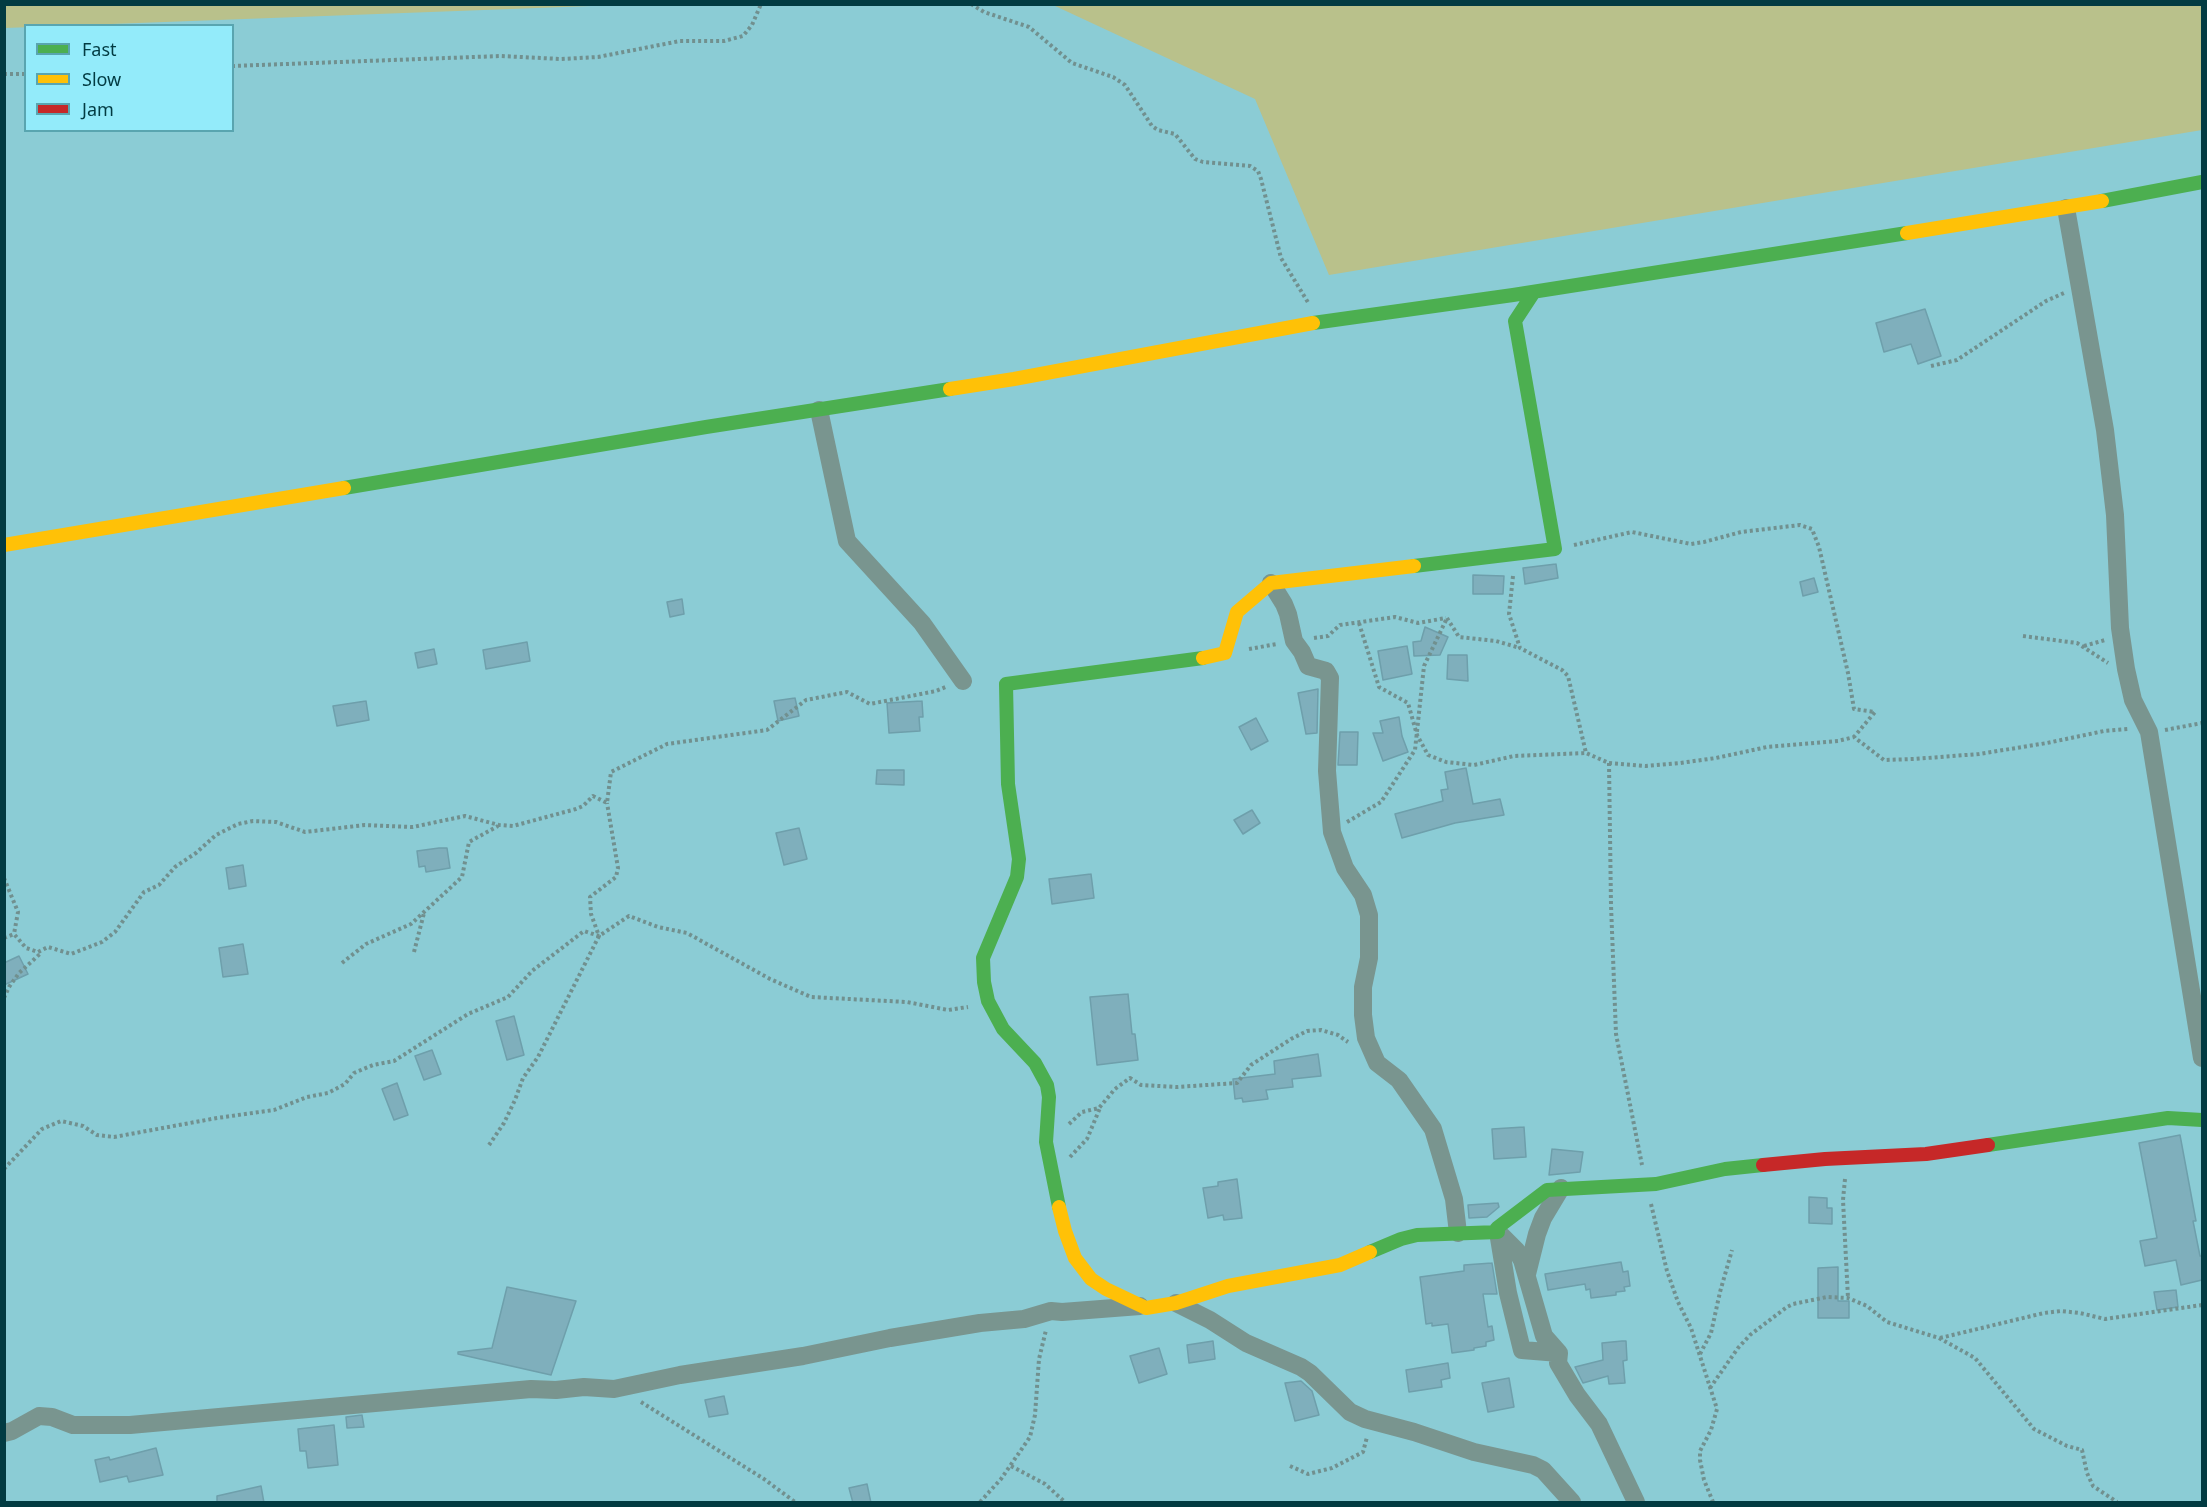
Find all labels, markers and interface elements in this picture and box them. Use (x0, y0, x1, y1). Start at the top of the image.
legend (24, 24, 234, 132)
text: Fast (82, 37, 117, 61)
text: Slow (82, 67, 121, 91)
text: Jam (82, 97, 114, 121)

